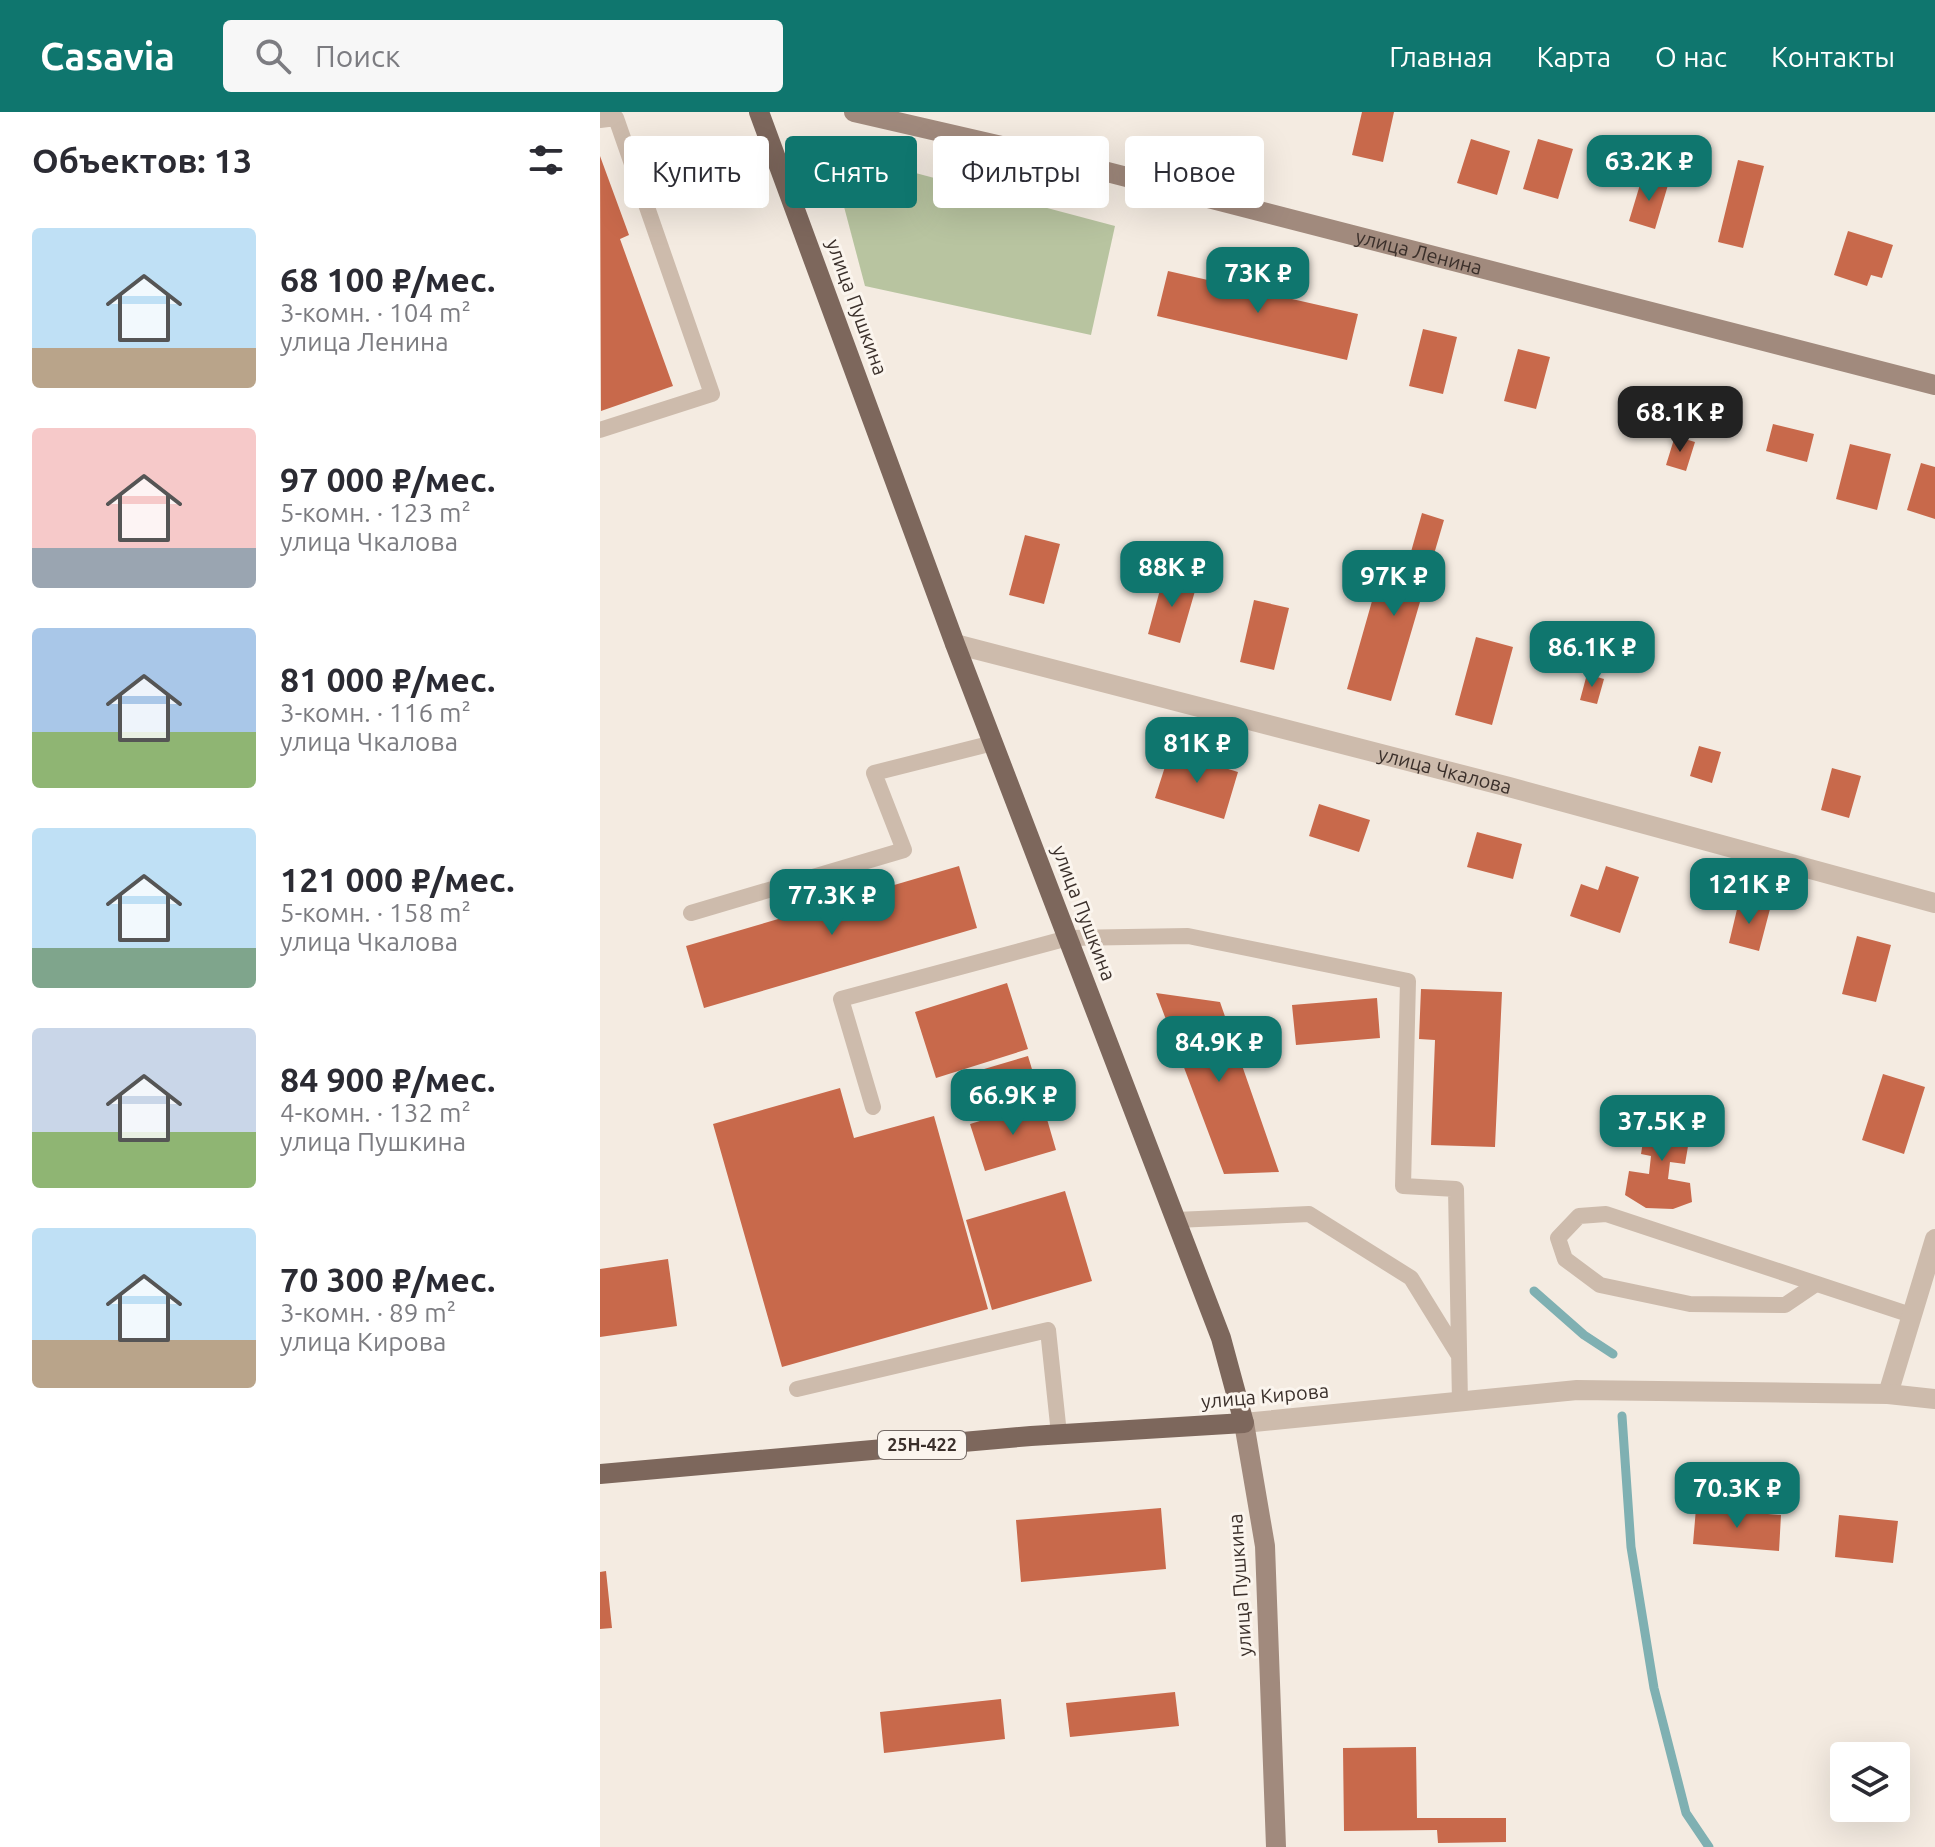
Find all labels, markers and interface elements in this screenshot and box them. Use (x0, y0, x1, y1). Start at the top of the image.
search box (223, 20, 783, 92)
icon: search (251, 34, 295, 78)
text: Casavia (40, 35, 175, 77)
text: Поиск (315, 39, 400, 73)
text: Главная (1389, 41, 1492, 72)
text: Карта (1536, 41, 1611, 72)
text: О нас (1655, 41, 1727, 72)
text: Контакты (1771, 41, 1895, 72)
pin: 63.2K ₽ (1575, 135, 1723, 203)
chip: Купить (624, 136, 769, 208)
chip: Снять (785, 136, 917, 208)
chip: Фильтры (933, 136, 1109, 208)
chip: Новое (1125, 136, 1264, 208)
icon: filters (524, 138, 568, 182)
text: Объектов: 13 (32, 141, 252, 179)
text: 63.2K ₽ (1605, 146, 1693, 175)
street label: улица Ленина (1353, 224, 1485, 279)
street label: улица Пушкина (822, 236, 893, 378)
pin: 73K ₽ (1202, 247, 1314, 315)
text: 73K ₽ (1224, 258, 1292, 287)
icon: home (96, 260, 192, 356)
text: 68 100 ₽/мес. (280, 260, 495, 298)
text: 3-комн. · 104 m² (280, 298, 471, 327)
text: улица Ленина (280, 327, 449, 356)
pin: 68.1K ₽ (1606, 386, 1754, 454)
text: 68.1K ₽ (1636, 397, 1724, 426)
icon: home (96, 460, 192, 556)
text: 97 000 ₽/мес. (280, 460, 495, 498)
text: 5-комн. · 123 m² (280, 498, 471, 527)
text: улица Чкалова (280, 527, 458, 556)
pin: 88K ₽ (1116, 541, 1228, 609)
pin: 97K ₽ (1338, 550, 1450, 618)
text: 88K ₽ (1138, 552, 1206, 581)
text: 97K ₽ (1360, 561, 1428, 590)
pin: 86.1K ₽ (1518, 621, 1666, 689)
text: 86.1K ₽ (1548, 632, 1636, 661)
icon: home (96, 660, 192, 756)
text: 81 000 ₽/мес. (280, 660, 495, 698)
text: 3-комн. · 116 m² (280, 698, 471, 727)
pin: 81K ₽ (1141, 717, 1253, 785)
text: улица Чкалова (280, 727, 458, 756)
text: 81K ₽ (1163, 728, 1231, 757)
street label: улица Чкалова (1376, 742, 1514, 798)
street label: улица Пушкина (1048, 842, 1121, 984)
pin: 121K ₽ (1684, 858, 1814, 926)
icon: home (96, 860, 192, 956)
text: 121 000 ₽/мес. (280, 860, 515, 898)
pin: 77.3K ₽ (758, 869, 906, 937)
text: 121K ₽ (1708, 869, 1790, 898)
text: 77.3K ₽ (788, 880, 876, 909)
text: 5-комн. · 158 m² (280, 898, 471, 927)
text: улица Чкалова (280, 927, 458, 956)
pin: 84.9K ₽ (1145, 1016, 1293, 1084)
text: 84.9K ₽ (1175, 1027, 1263, 1056)
icon: home (96, 1060, 192, 1156)
text: 84 900 ₽/мес. (280, 1060, 495, 1098)
pin: 66.9K ₽ (939, 1069, 1087, 1137)
text: 66.9K ₽ (969, 1080, 1057, 1109)
pin: 37.5K ₽ (1588, 1095, 1736, 1163)
text: 4-комн. · 132 m² (280, 1098, 471, 1127)
text: 37.5K ₽ (1618, 1106, 1706, 1135)
text: улица Пушкина (280, 1127, 466, 1156)
icon: home (96, 1260, 192, 1356)
text: 70 300 ₽/мес. (280, 1260, 495, 1298)
text: 3-комн. · 89 m² (280, 1298, 456, 1327)
text: улица Кирова (280, 1327, 446, 1356)
street label: улица Кирова (1200, 1378, 1330, 1413)
road number: 25Н-422 (878, 1431, 966, 1459)
pin: 70.3K ₽ (1663, 1462, 1811, 1530)
text: 70.3K ₽ (1693, 1473, 1781, 1502)
street label: улица Пушкина (1223, 1513, 1256, 1657)
map controls (1830, 1742, 1910, 1822)
button: layers (1830, 1742, 1910, 1822)

